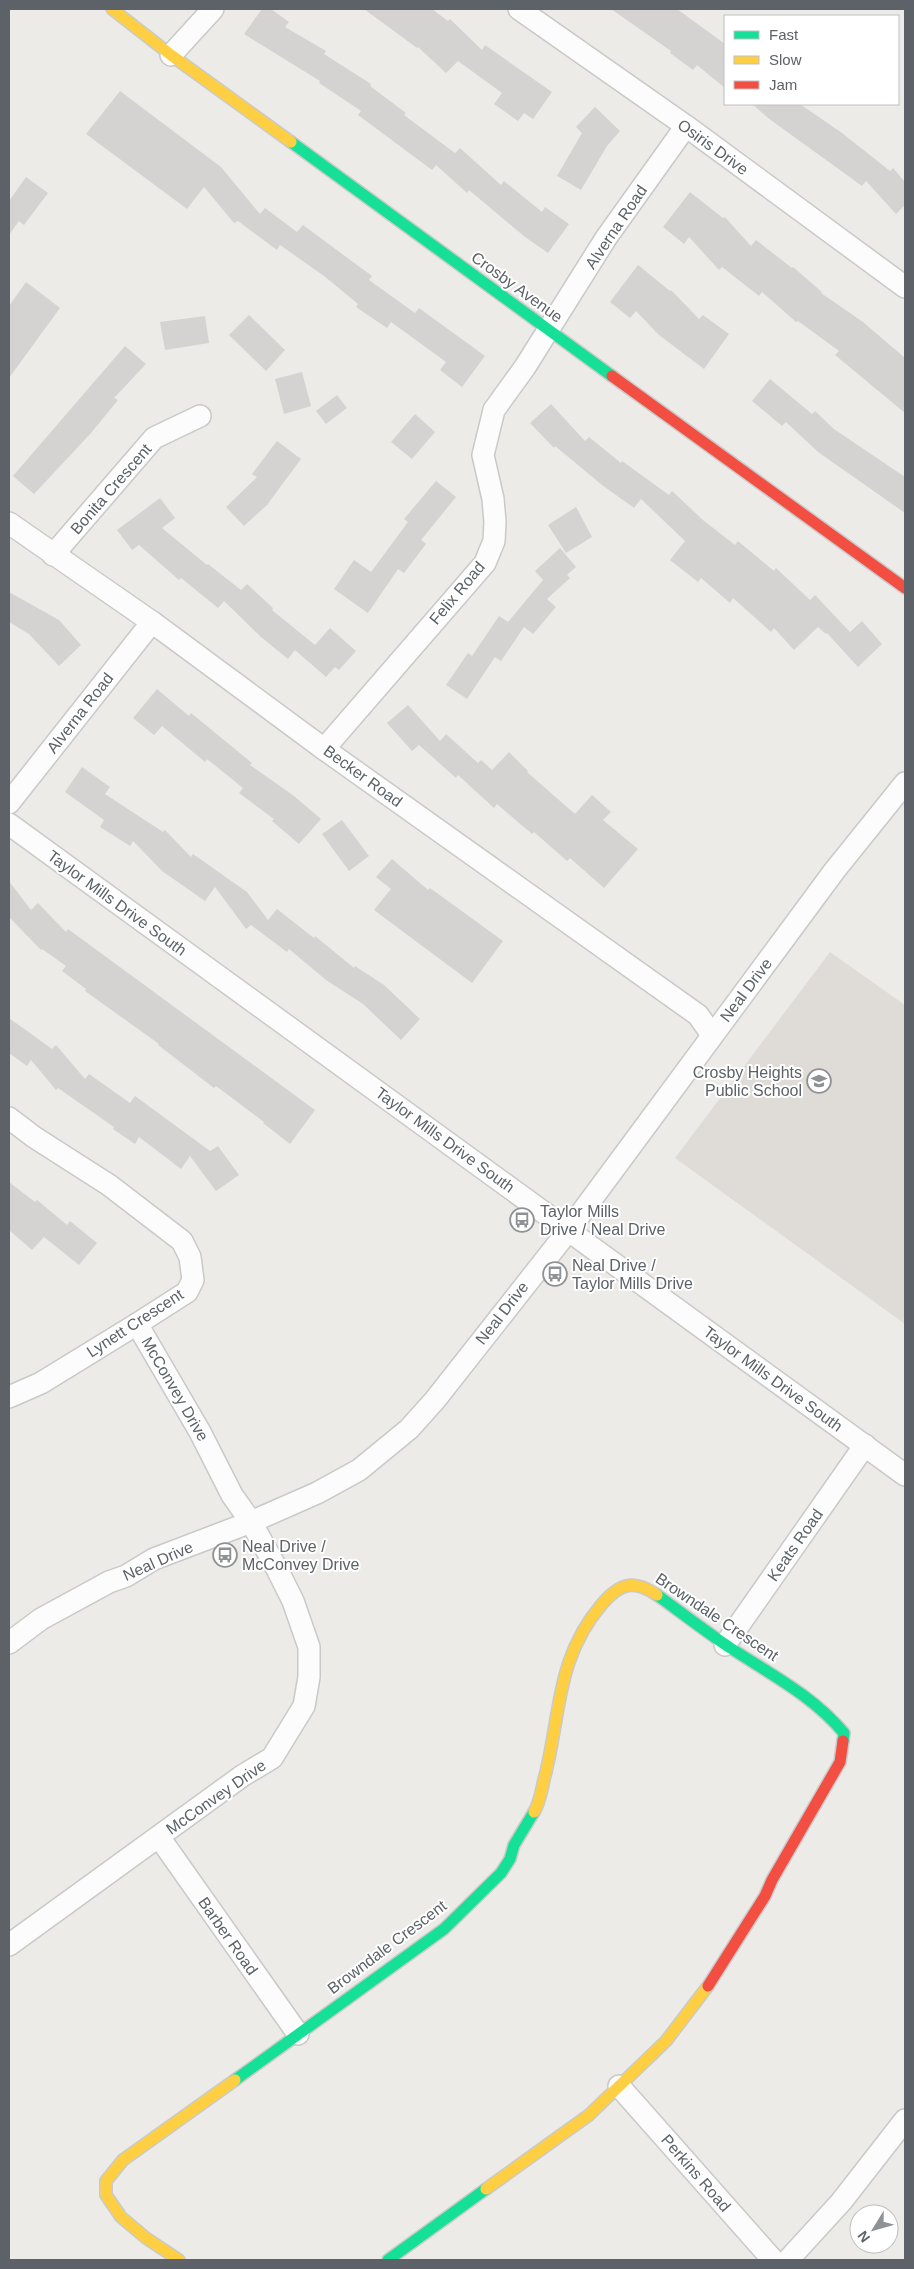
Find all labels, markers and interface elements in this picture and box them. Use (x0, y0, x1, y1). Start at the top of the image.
legend (724, 15, 899, 105)
text: Fast (769, 26, 799, 43)
text: Slow (769, 51, 802, 68)
text: Jam (769, 76, 797, 93)
street label: Osiris Drive (675, 116, 752, 178)
street label: Alverna Road (582, 182, 650, 272)
street label: Crosby Avenue (468, 248, 566, 326)
street label: Bonita Crescent (67, 440, 155, 538)
street label: Felix Road (426, 558, 488, 628)
street label: Alverna Road (43, 670, 117, 756)
street label: Becker Road (321, 742, 405, 810)
street label: Taylor Mills Drive South (44, 847, 190, 959)
street label: Neal Drive (717, 955, 775, 1025)
place label: Crosby Heights Public School (693, 1064, 802, 1099)
school or university icon: Crosby Heights Public School (806, 1068, 832, 1094)
street label: Taylor Mills Drive South (372, 1084, 518, 1196)
place label: Taylor Mills Drive / Neal Drive (540, 1203, 665, 1238)
bus stop icon: Taylor Mills Drive / Neal Drive (509, 1207, 535, 1233)
place label: Neal Drive / Taylor Mills Drive (572, 1257, 693, 1292)
bus stop icon: Neal Drive / Taylor Mills Drive (542, 1261, 568, 1287)
street label: Neal Drive (472, 1278, 532, 1348)
street label: Lynett Crescent (84, 1285, 187, 1360)
street label: Taylor Mills Drive South (700, 1323, 846, 1435)
street label: McConvey Drive (138, 1334, 212, 1444)
street label: Keats Road (764, 1506, 826, 1584)
street label: Neal Drive (120, 1538, 196, 1584)
place label: Neal Drive / McConvey Drive (242, 1538, 359, 1573)
bus stop icon: Neal Drive / McConvey Drive (212, 1542, 238, 1568)
street label: Browndale Crescent (653, 1570, 782, 1665)
street label: McConvey Drive (163, 1756, 269, 1838)
street label: Barber Road (195, 1894, 261, 1978)
street label: Browndale Crescent (324, 1897, 450, 1997)
street label: Perkins Road (658, 2131, 734, 2215)
north arrow (849, 2204, 899, 2254)
text: N (854, 2228, 873, 2246)

